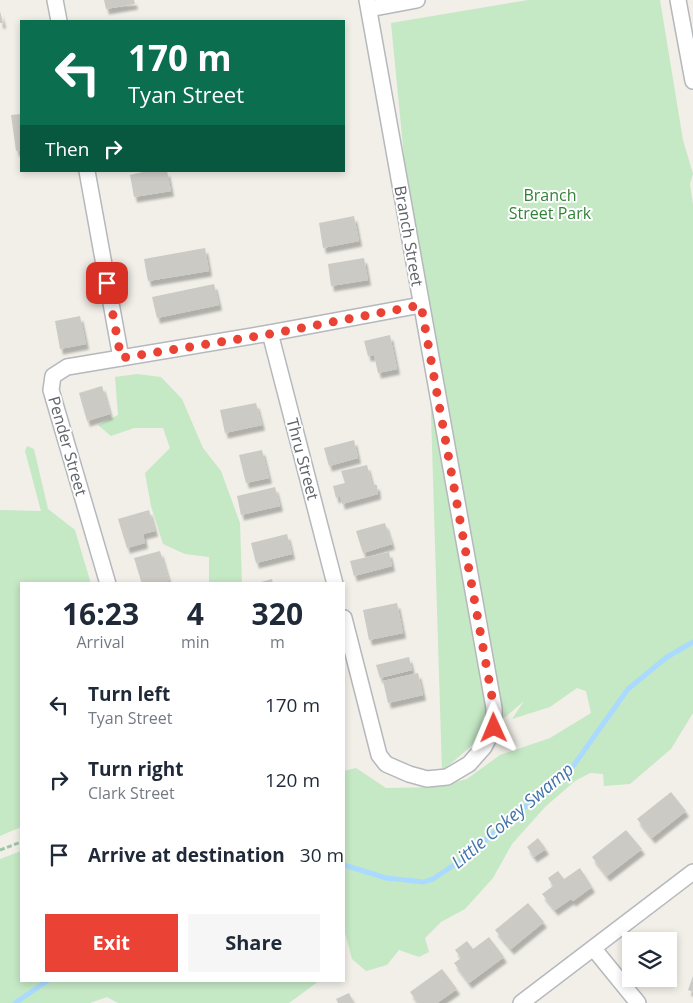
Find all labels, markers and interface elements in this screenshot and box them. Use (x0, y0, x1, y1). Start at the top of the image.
text: 170 m (128, 34, 232, 81)
icon: left (45, 40, 110, 105)
text: Tyan Street (128, 79, 244, 109)
icon: right (99, 135, 127, 163)
text: Then (45, 136, 89, 162)
street label: Branch Street (389, 184, 429, 288)
park label: Branch Street Park (509, 184, 592, 224)
pin (86, 262, 128, 304)
icon: arrive (93, 269, 121, 297)
street label: Pender Street (43, 394, 93, 499)
street label: Thru Street (282, 416, 325, 503)
text: 16:23 (62, 593, 139, 634)
text: 4 (187, 593, 204, 634)
text: 320 (252, 593, 303, 634)
text: Arrival (76, 631, 125, 653)
text: min (181, 631, 210, 653)
text: m (270, 631, 285, 653)
text: Turn left (88, 681, 170, 707)
icon: left (45, 691, 73, 719)
text: 170 m (265, 692, 320, 718)
position arrow (467, 701, 519, 753)
text: Tyan Street (88, 707, 172, 729)
text: Turn right (88, 756, 183, 782)
water label: Little Cokey Swamp (446, 757, 578, 873)
icon: right (45, 766, 73, 794)
text: 120 m (265, 767, 320, 793)
text: Clark Street (88, 782, 175, 804)
icon: arrive (45, 841, 73, 869)
text: Arrive at destination (88, 842, 285, 868)
text: 30 m (300, 842, 344, 868)
button: Exit (45, 914, 178, 972)
button: Share (188, 914, 320, 972)
map controls (622, 932, 677, 987)
button: layers (622, 932, 677, 987)

